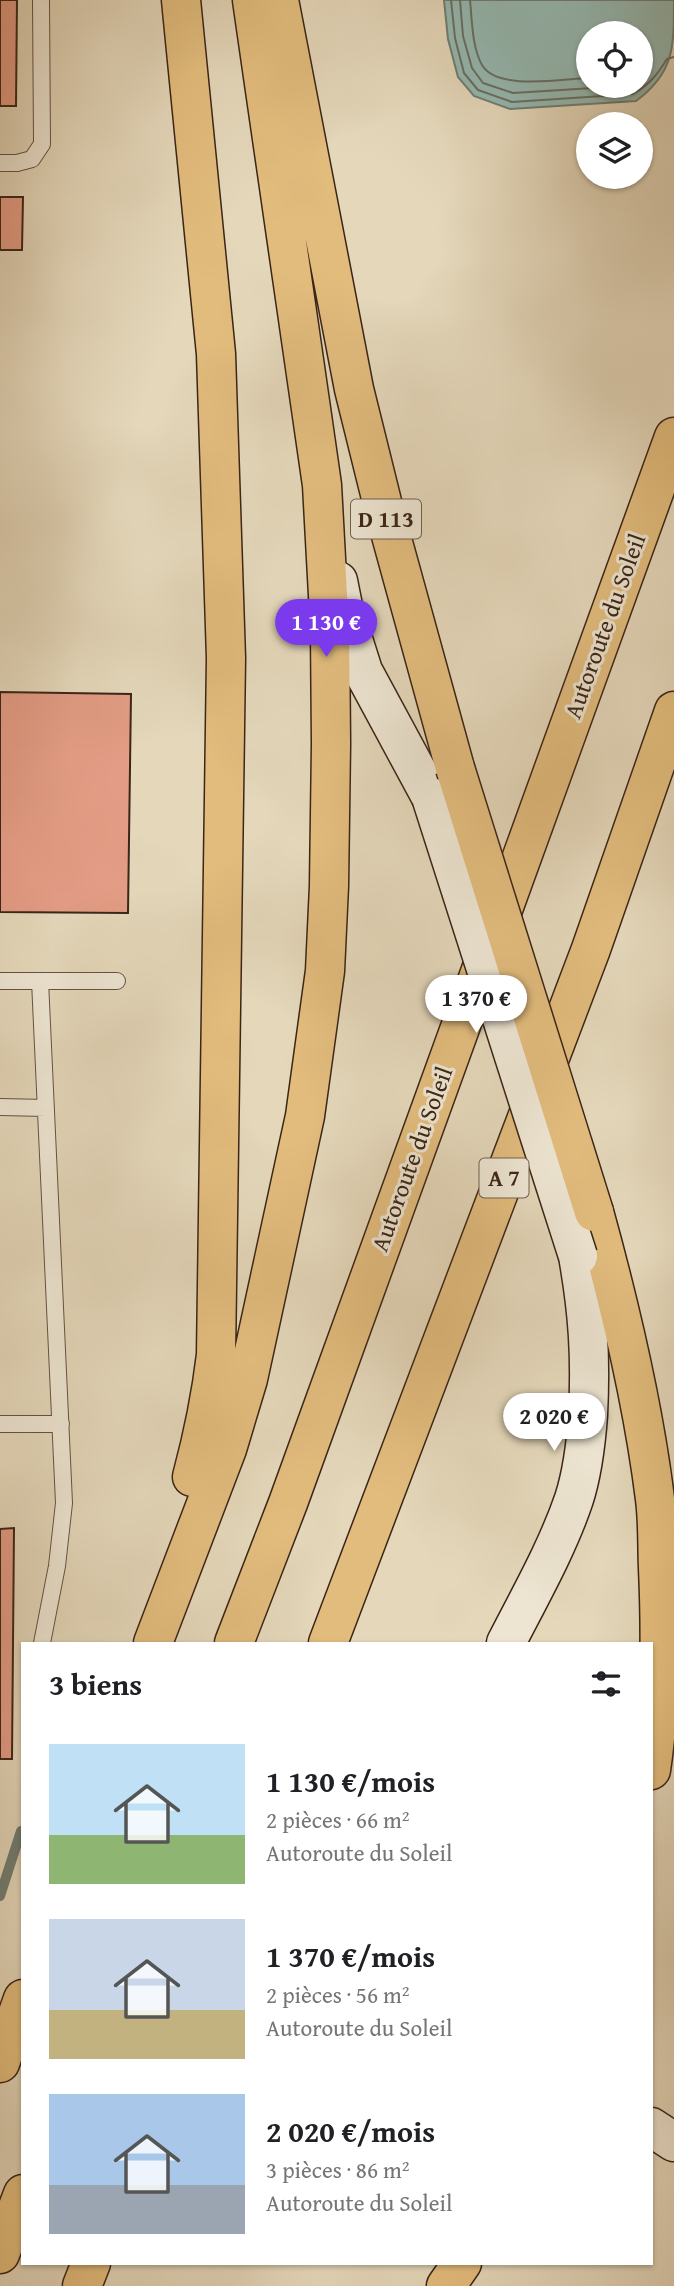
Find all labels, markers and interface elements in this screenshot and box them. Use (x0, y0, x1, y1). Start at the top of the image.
map controls (576, 21, 653, 189)
button: locate (576, 21, 653, 98)
button: layers (576, 112, 653, 189)
road number: D 113 (351, 499, 421, 538)
street label: Autoroute du Soleil (555, 528, 654, 723)
pin: 1 130 € (261, 600, 391, 659)
text: 1 130 € (291, 605, 361, 638)
pin: 1 370 € (411, 976, 541, 1035)
text: 1 370 € (441, 981, 511, 1014)
street label: Autoroute du Soleil (362, 1061, 461, 1256)
road number: A 7 (480, 1158, 528, 1198)
pin: 2 020 € (489, 1394, 619, 1453)
text: 2 020 € (519, 1399, 589, 1432)
text: 3 biens (49, 1662, 142, 1706)
icon: filters (587, 1665, 625, 1703)
text: 1 130 €/mois (266, 1759, 435, 1803)
icon: home (105, 1772, 189, 1856)
text: 2 pièces · 66 m² (266, 1803, 410, 1836)
text: Autoroute du Soleil (266, 1836, 452, 1869)
text: 1 370 €/mois (266, 1934, 435, 1978)
icon: home (105, 1947, 189, 2031)
text: 2 pièces · 56 m² (266, 1978, 410, 2011)
text: Autoroute du Soleil (266, 2011, 452, 2044)
text: 2 020 €/mois (266, 2109, 435, 2153)
icon: home (105, 2122, 189, 2206)
text: 3 pièces · 86 m² (266, 2153, 410, 2186)
text: Autoroute du Soleil (266, 2186, 452, 2219)

